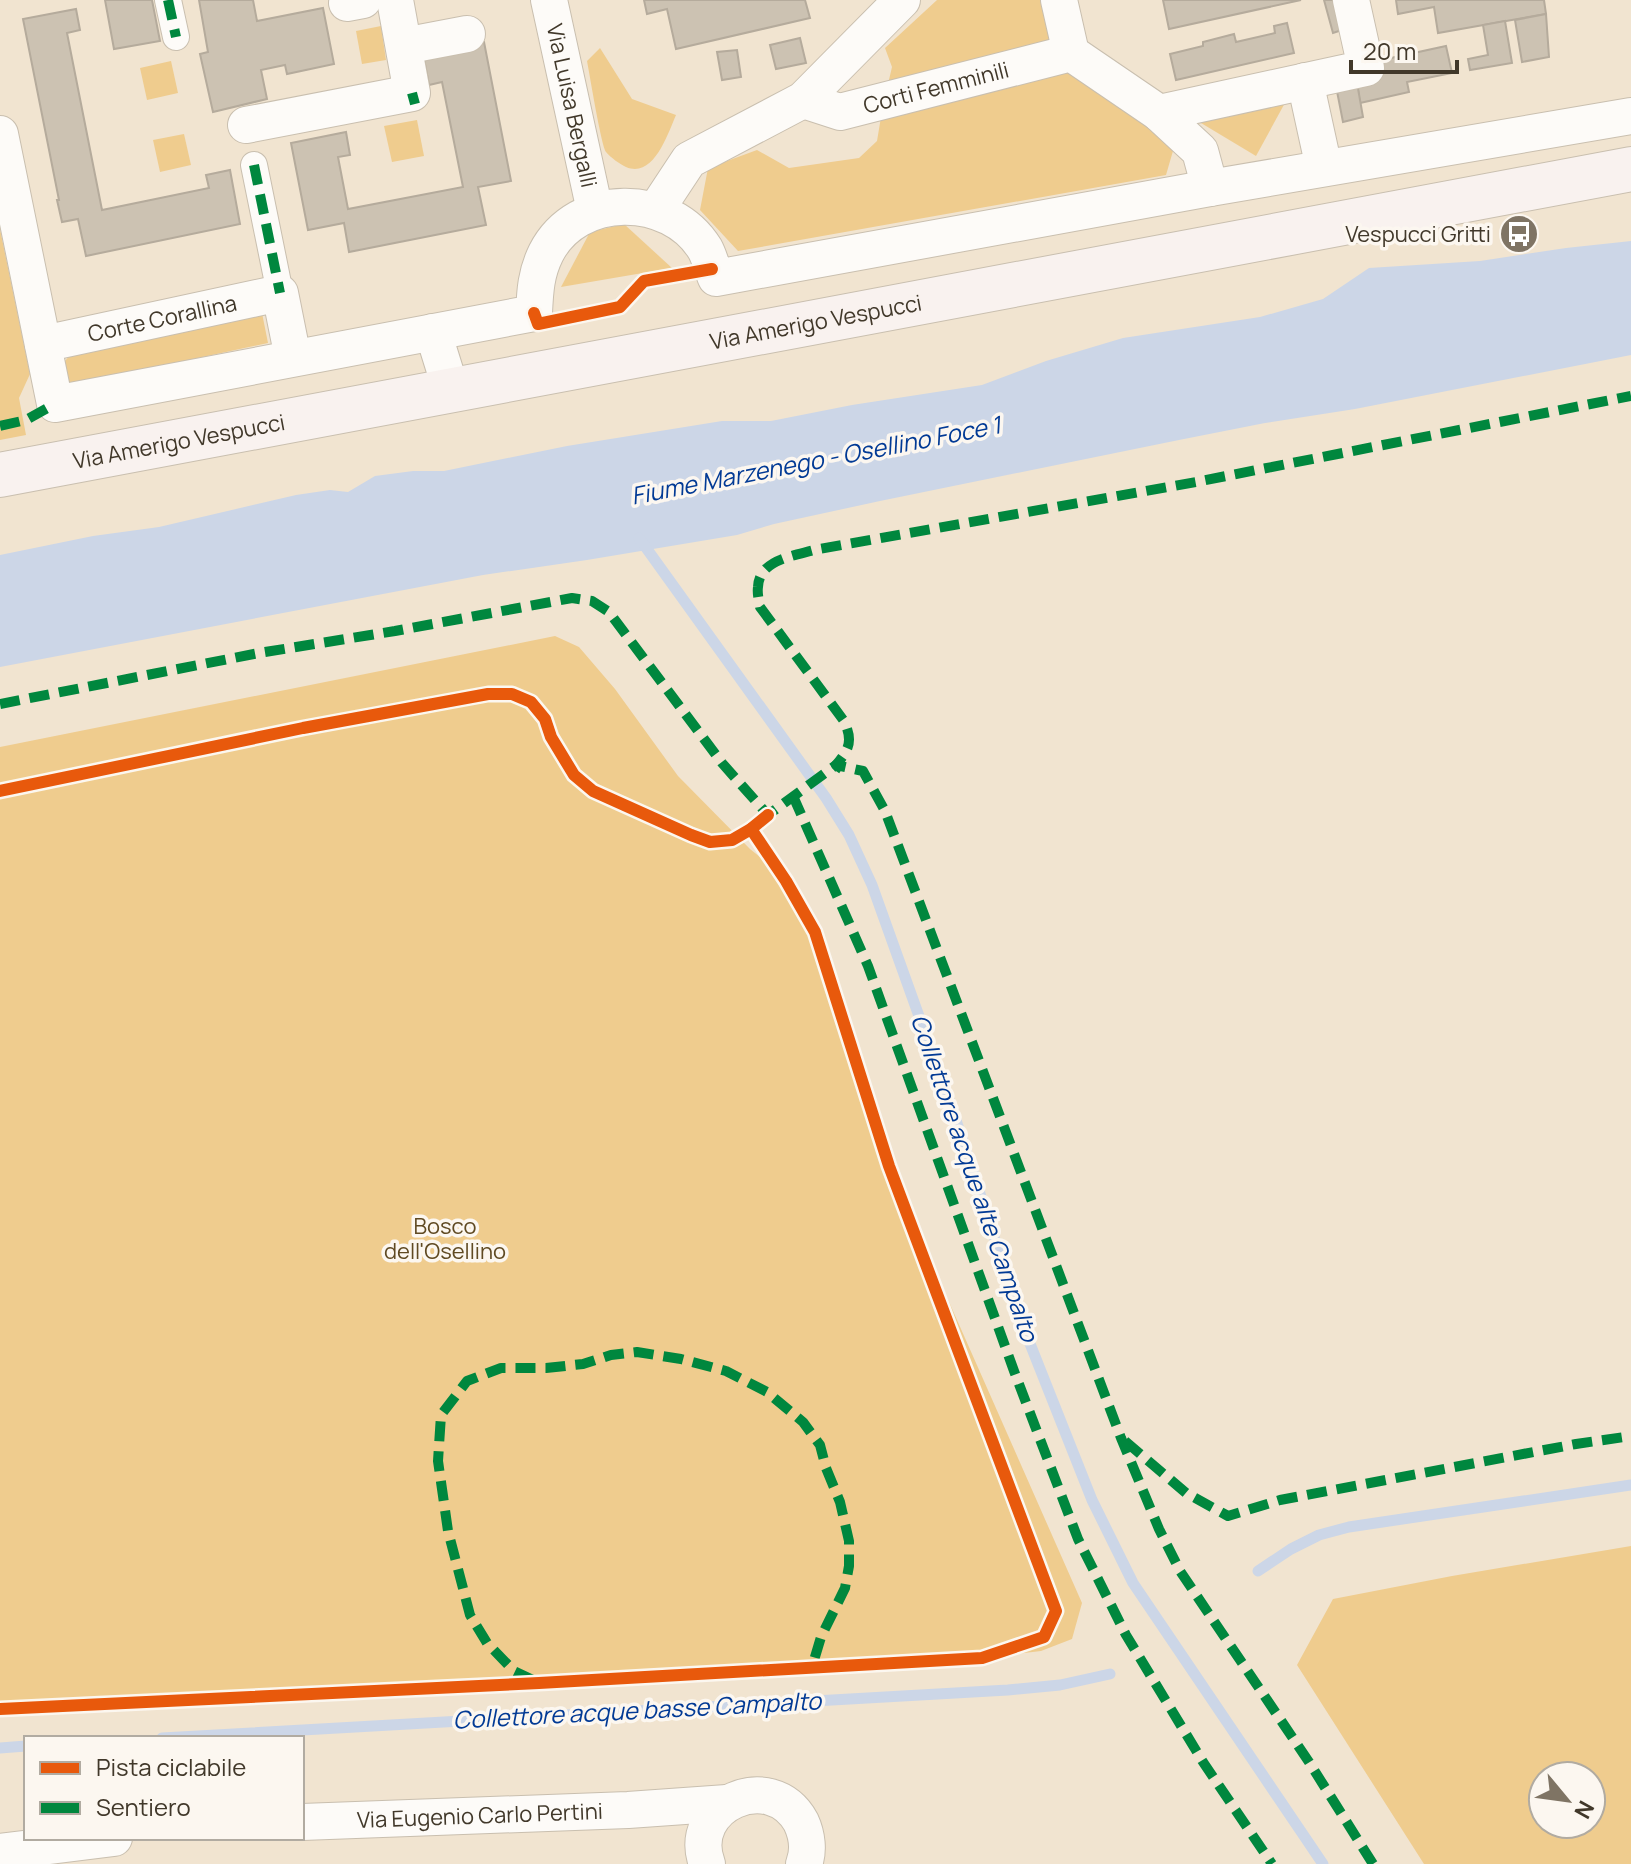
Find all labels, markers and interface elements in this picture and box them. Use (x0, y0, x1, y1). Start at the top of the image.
street label: Via Luisa Bergalli (540, 21, 604, 190)
scale bar (1351, 24, 1457, 74)
text: 20 m (1363, 34, 1416, 67)
street label: Corti Femminili (860, 54, 1012, 120)
bus stop icon: Vespucci Gritti (1498, 213, 1540, 255)
place label: Vespucci Gritti (1345, 219, 1491, 249)
street label: Via Amerigo Vespucci (707, 287, 924, 357)
street label: Corte Corallina (85, 288, 240, 349)
street label: Via Amerigo Vespucci (71, 407, 287, 476)
water label: Fiume Marzenego - Osellino Foce 1 (628, 407, 1005, 512)
water label: Collettore acque alte Campalto (904, 1010, 1048, 1347)
park label: Bosco dell'Osellino (384, 1211, 506, 1266)
water label: Collettore acque basse Campalto (452, 1683, 824, 1736)
legend (24, 1736, 304, 1840)
text: Pista ciclabile (96, 1750, 246, 1783)
north arrow (1527, 1760, 1607, 1840)
text: Sentiero (96, 1790, 191, 1823)
street label: Via Eugenio Carlo Pertini (356, 1796, 603, 1835)
text: N (1568, 1796, 1601, 1824)

